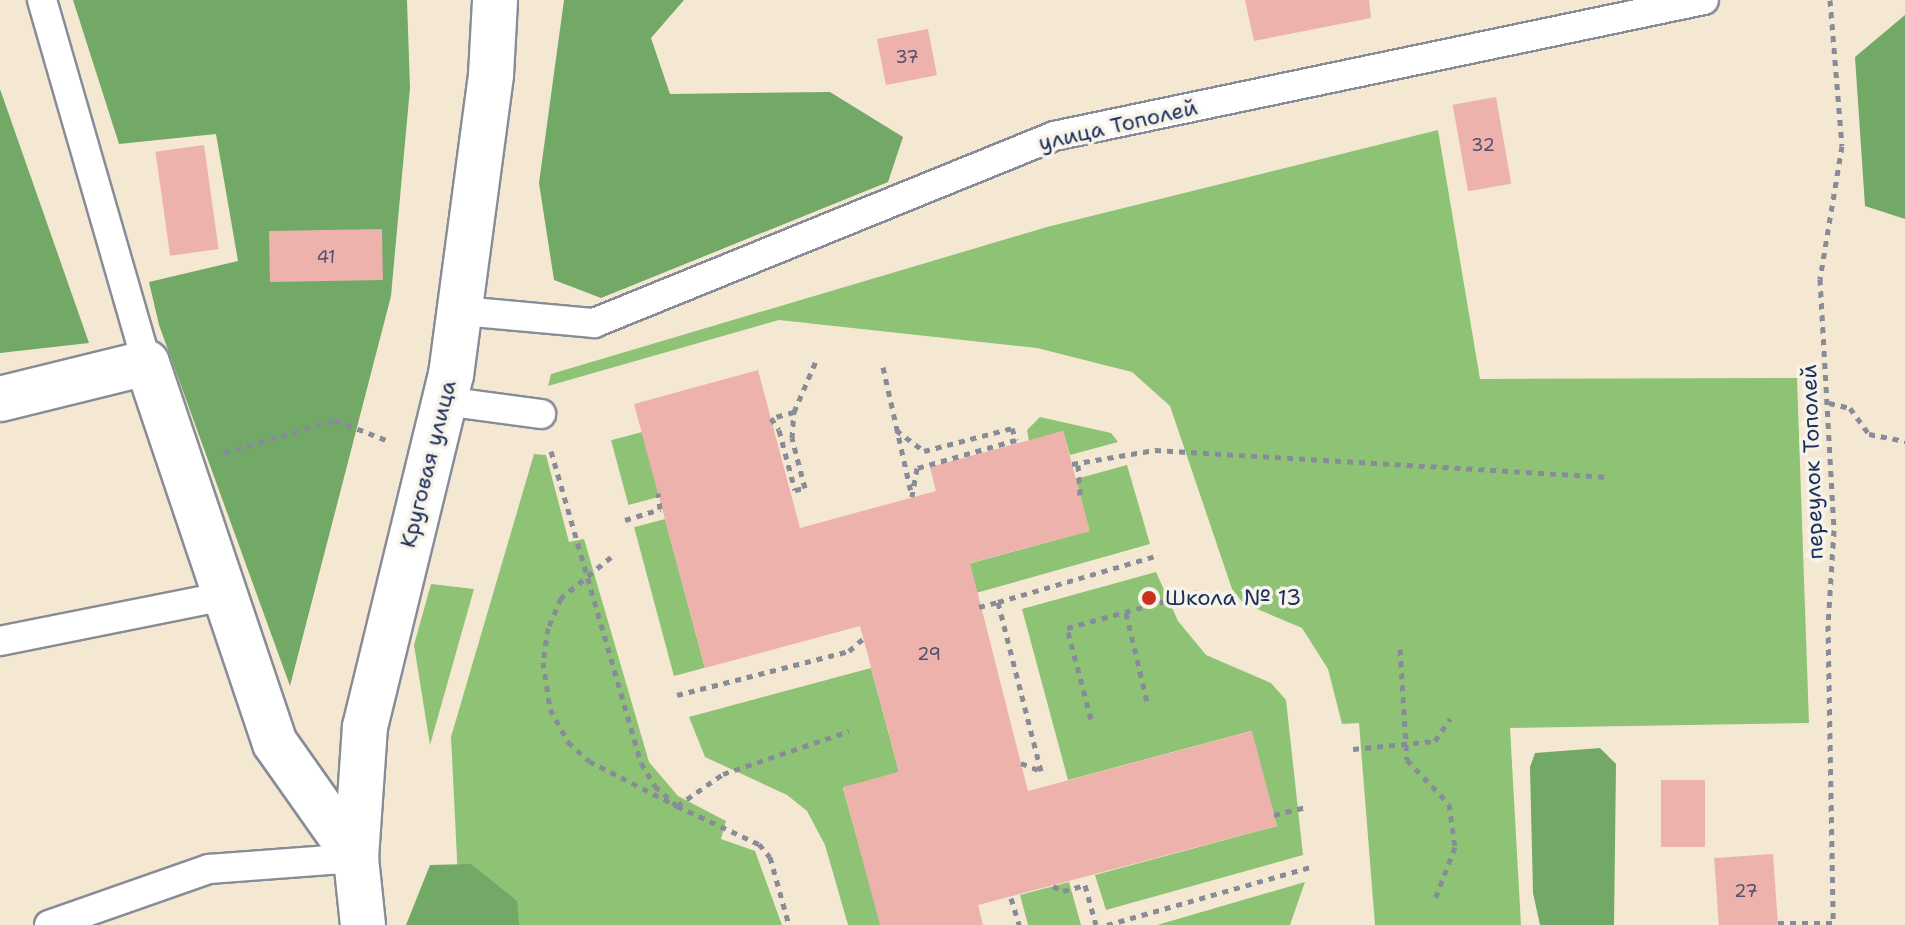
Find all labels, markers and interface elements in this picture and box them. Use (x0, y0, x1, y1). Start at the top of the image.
house number: 37 (895, 46, 919, 68)
street label: улица Тополей (1036, 94, 1200, 156)
house number: 32 (1471, 134, 1495, 156)
house number: 41 (316, 246, 336, 268)
street label: переулок Тополей (1795, 364, 1829, 560)
street label: Круговая улица (394, 378, 462, 550)
place label: Школа № 13 (1165, 585, 1301, 611)
marker: Школа № 13 (1140, 589, 1158, 607)
house number: 29 (917, 643, 941, 665)
house number: 27 (1734, 880, 1758, 902)

